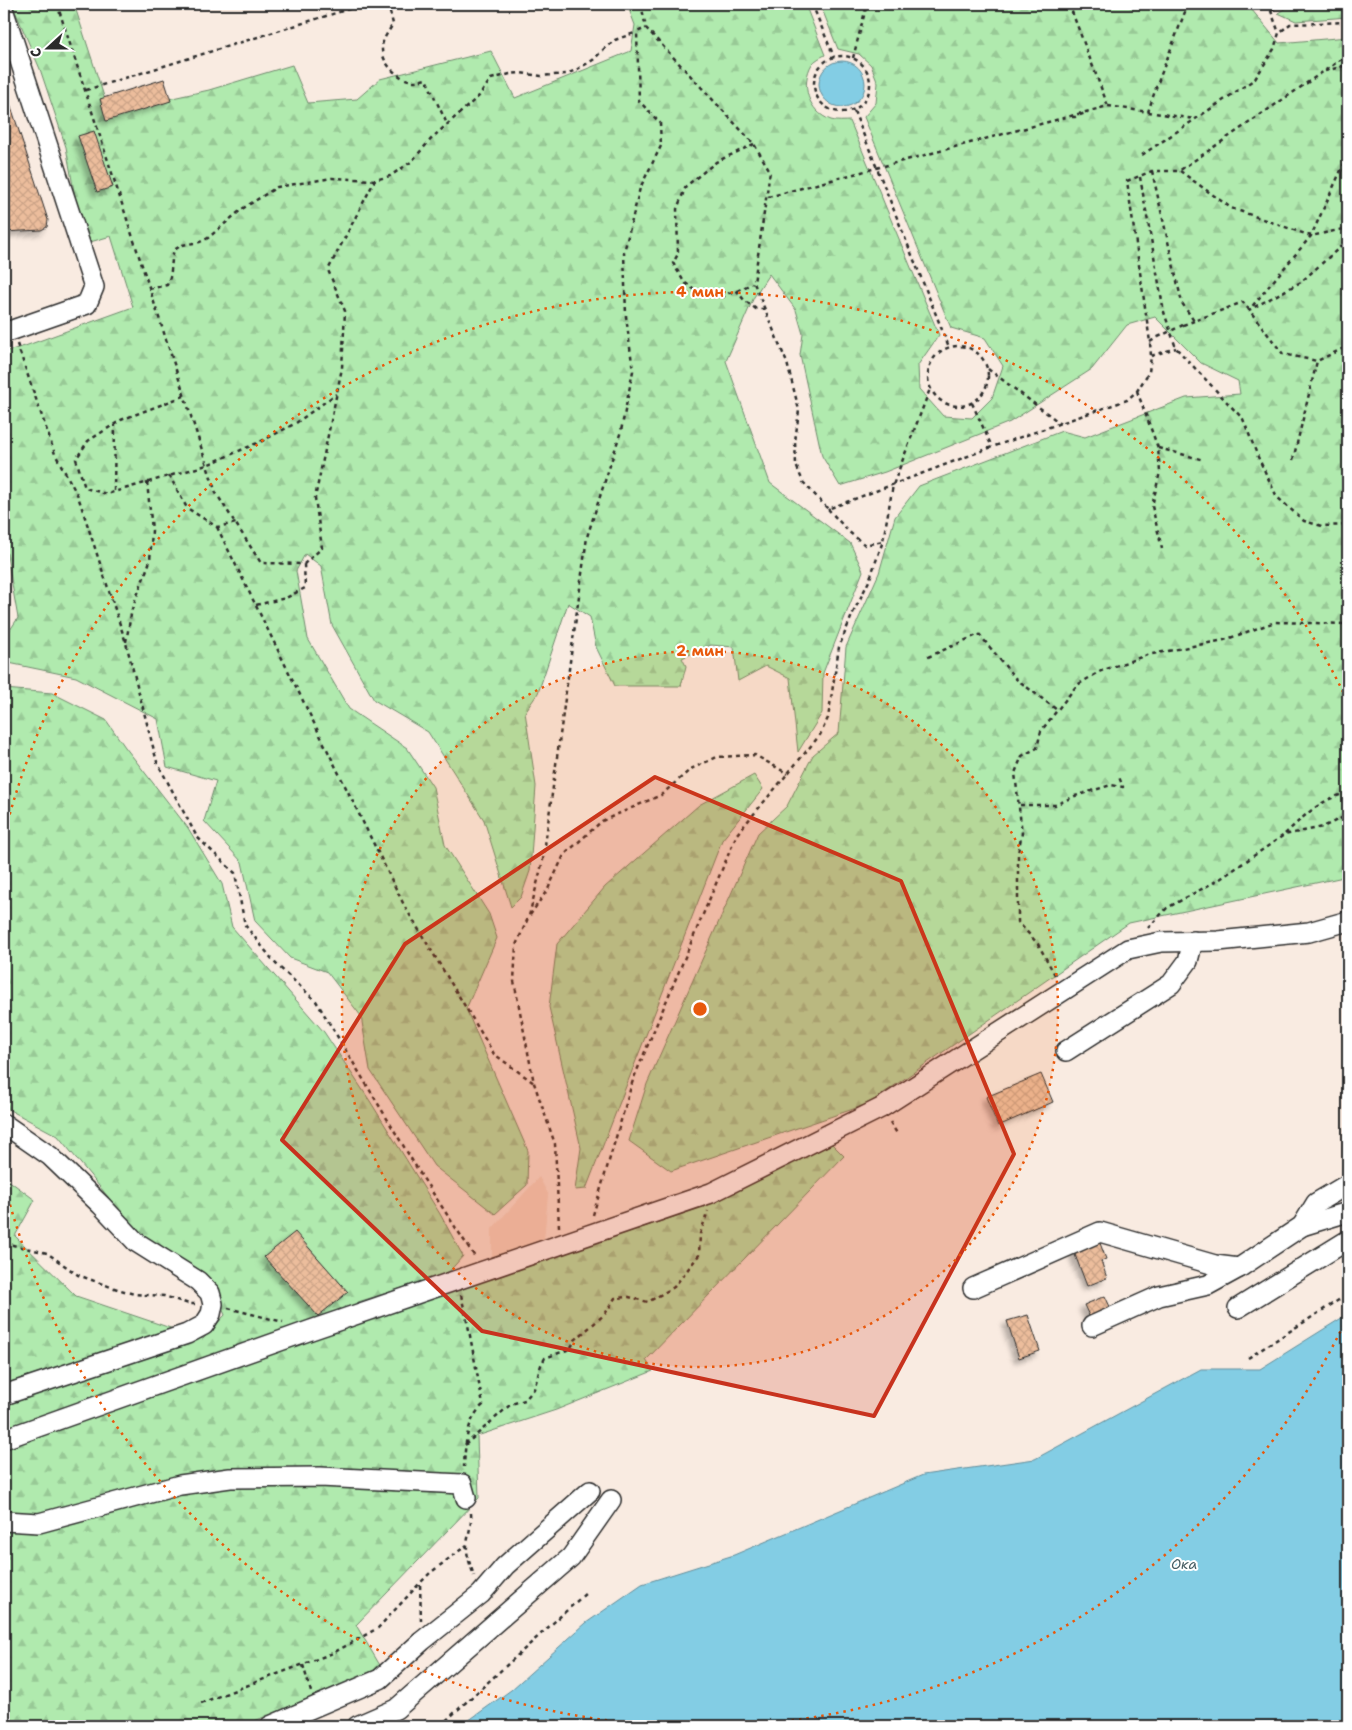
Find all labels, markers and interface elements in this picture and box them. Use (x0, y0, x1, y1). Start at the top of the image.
north arrow (22, 22, 72, 72)
text: С (26, 45, 46, 60)
text: 4 мин (676, 282, 724, 302)
text: 2 мин (676, 641, 724, 661)
centre of rings (691, 1000, 709, 1018)
water label: Ока (1171, 1555, 1197, 1573)

